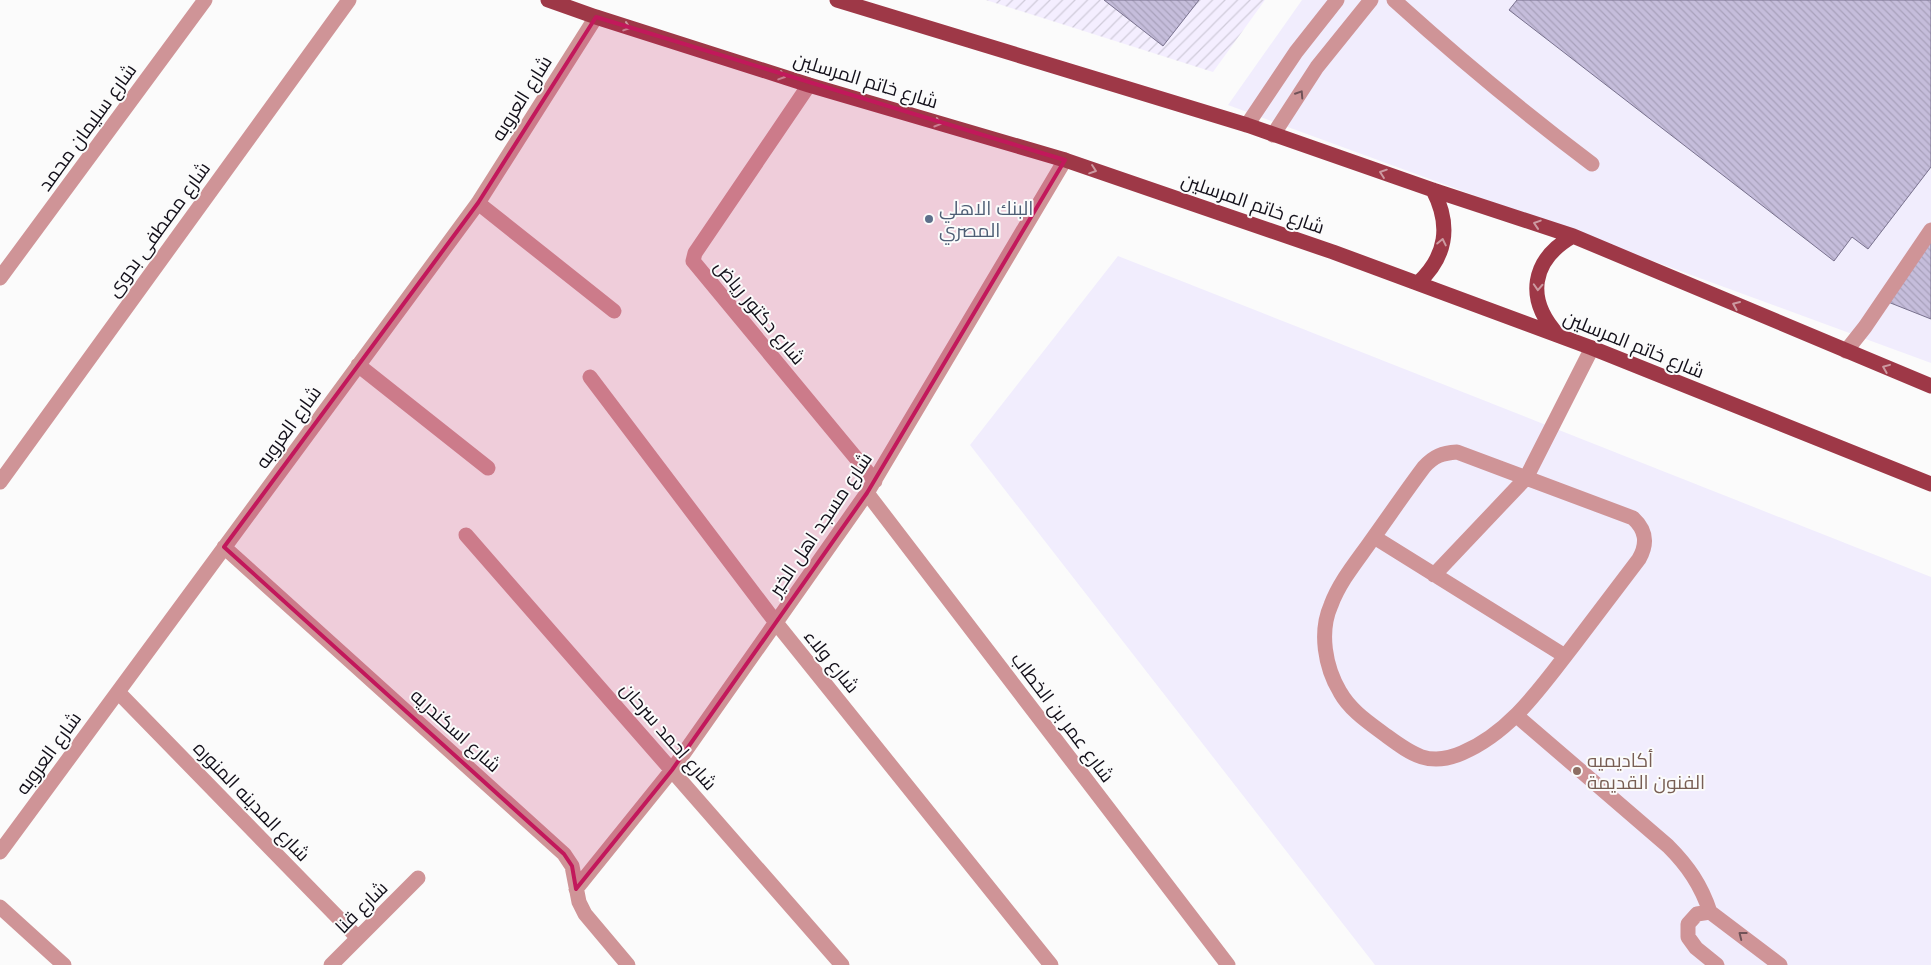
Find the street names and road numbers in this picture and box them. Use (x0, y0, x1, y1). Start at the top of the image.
street label: شارع خاتم المرسلين (790, 47, 941, 115)
street label: شارع العروبه (485, 51, 558, 146)
street label: شارع سليمان محمد (33, 59, 143, 197)
street label: شارع مصطفى بدوى (101, 157, 217, 302)
street label: شارع خاتم المرسلين (1178, 167, 1328, 241)
street label: شارع دكتور رياض (708, 255, 811, 370)
street label: شارع خاتم المرسلين (1559, 305, 1708, 385)
street label: شارع العروبه (250, 381, 328, 474)
street label: شارع مسجد اهل الخير (762, 447, 879, 602)
street label: شارع ولاء (798, 624, 865, 699)
street label: شارع عمر بن الخطاب (1005, 647, 1120, 788)
street label: شارع احمد سرحان (614, 677, 722, 796)
street label: شارع اسكندريه (404, 683, 506, 778)
street label: شارع العروبه (10, 707, 88, 800)
street label: شارع المدينه المنوره (187, 736, 315, 867)
street label: شارع قنا (330, 876, 394, 940)

